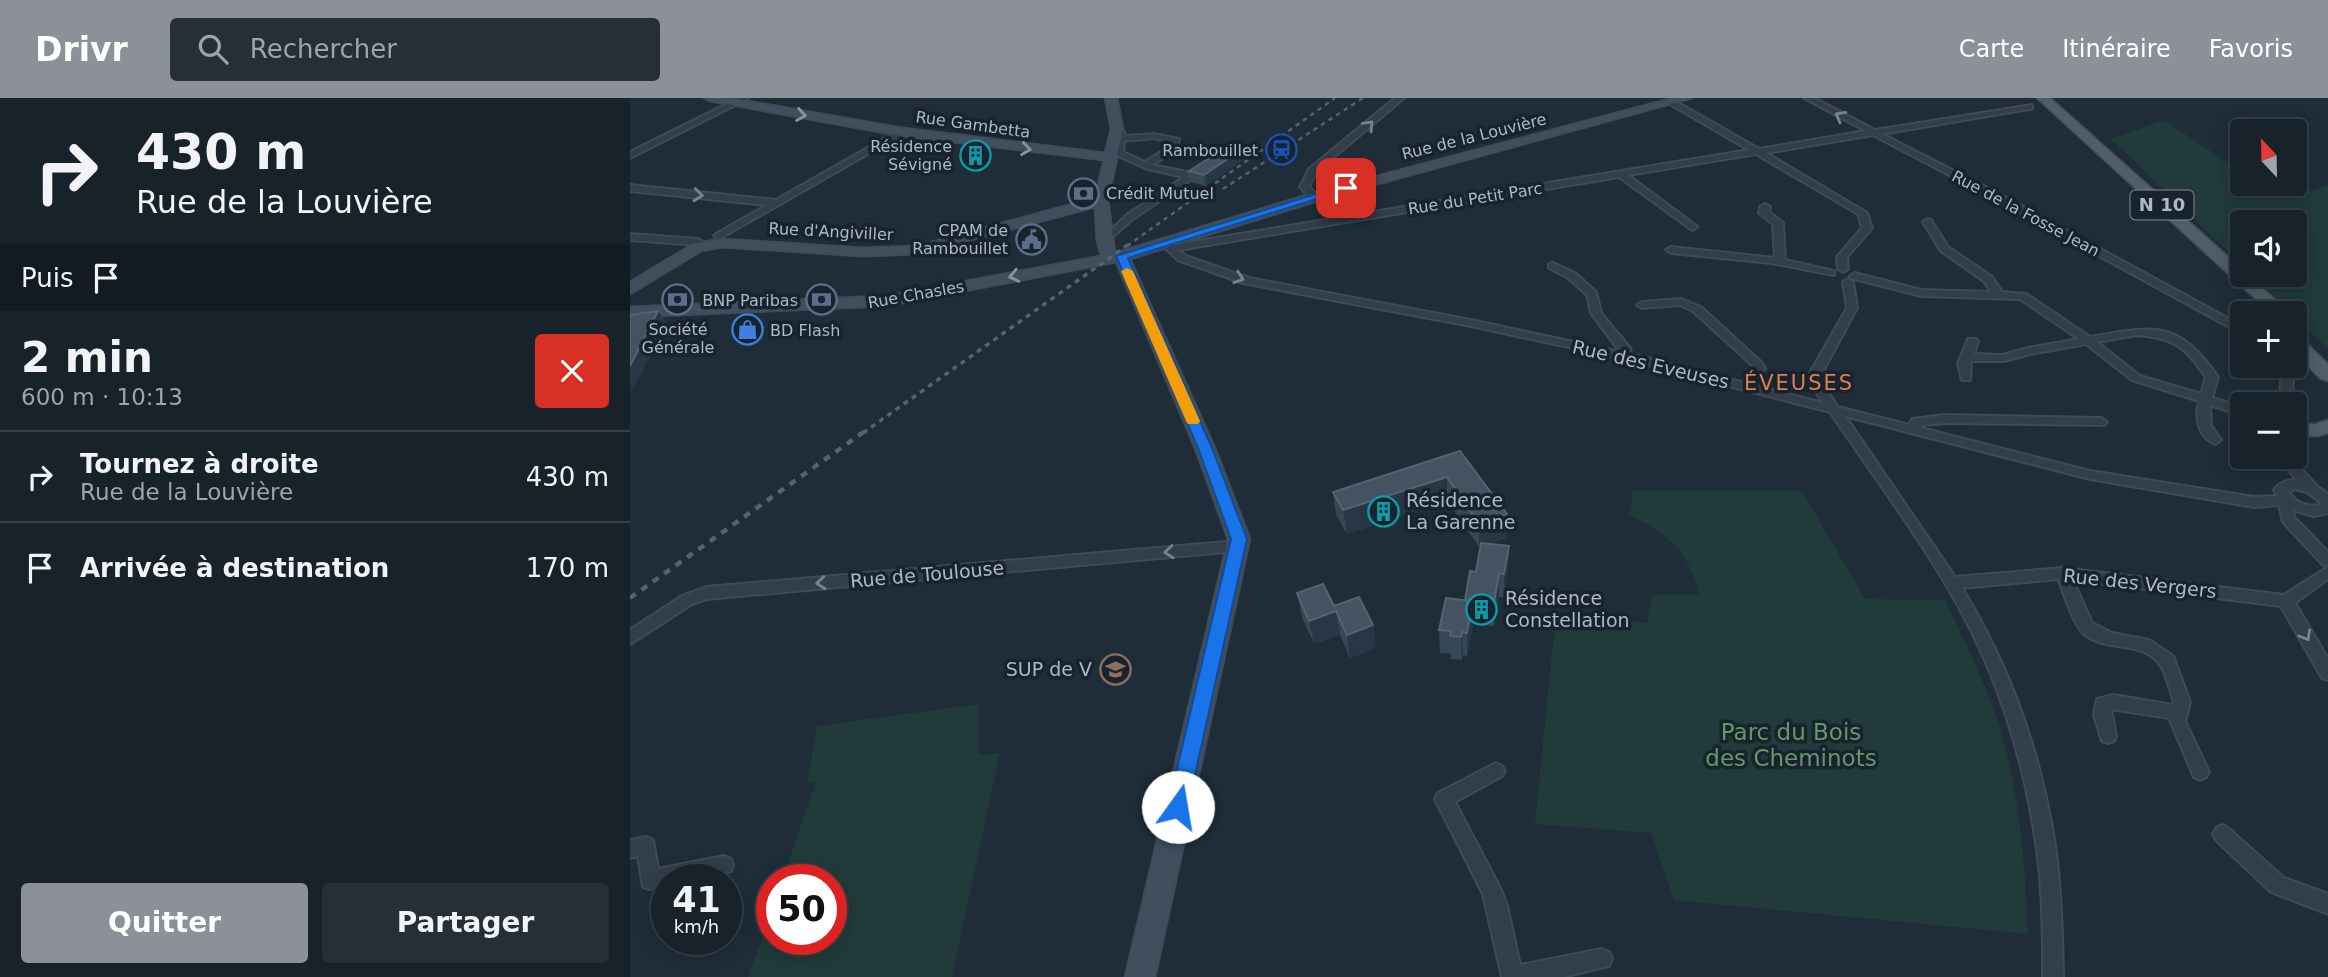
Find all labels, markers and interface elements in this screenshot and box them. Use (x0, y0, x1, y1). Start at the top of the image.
search box (170, 18, 660, 81)
text: Drivr (35, 30, 128, 69)
icon: search (194, 30, 232, 68)
text: Rechercher (250, 34, 397, 64)
text: Carte (1959, 35, 2024, 63)
text: Itinéraire (2062, 35, 2171, 63)
text: Favoris (2209, 35, 2293, 63)
one-way arrow (795, 107, 807, 122)
street label: Rue Gambetta (914, 107, 1031, 142)
street label: Rue de la Louvière (1400, 109, 1548, 164)
one-way arrow (1835, 111, 1847, 124)
north arrow (2230, 119, 2306, 196)
map controls (2230, 119, 2307, 469)
one-way arrow (1360, 120, 1373, 133)
text: 430 m (136, 124, 306, 181)
icon: right (21, 126, 112, 217)
station icon: Rambouillet (1264, 133, 1298, 167)
place label: Résidence Sévigné (870, 137, 952, 174)
building icon: Résidence Sévigné (958, 138, 992, 172)
one-way arrow (1020, 141, 1032, 156)
place label: Rambouillet (1162, 141, 1258, 160)
pin (1316, 158, 1376, 218)
street label: Rue de la Fosse Jean (1949, 166, 2103, 260)
icon: arrive (1327, 169, 1365, 207)
bank icon: Crédit Mutuel (1066, 176, 1100, 210)
street label: Rue du Petit Parc (1407, 179, 1544, 218)
text: Rue de la Louvière (136, 183, 433, 221)
place label: Crédit Mutuel (1106, 184, 1214, 203)
one-way arrow (693, 187, 704, 202)
road number: N 10 (2130, 190, 2194, 220)
button: sound (2230, 210, 2307, 287)
street label: Rue d'Angiviller (768, 219, 894, 244)
place label: CPAM de Rambouillet (912, 221, 1008, 258)
public building icon: CPAM de Rambouillet (1014, 222, 1048, 256)
icon: arrive (87, 259, 125, 297)
text: Puis (21, 263, 73, 293)
one-way arrow (1008, 267, 1020, 282)
one-way arrow (1233, 270, 1245, 284)
street label: Rue Chasles (866, 277, 966, 312)
bank icon: Société Générale (661, 283, 695, 317)
bank icon: BNP Paribas (804, 283, 838, 317)
place label: BNP Paribas (702, 291, 798, 310)
button: + (2230, 301, 2307, 378)
shop icon: BD Flash (730, 313, 764, 347)
place label: Société Générale (642, 320, 714, 357)
place label: BD Flash (770, 321, 840, 340)
text: 2 min (21, 333, 153, 382)
button: close (535, 334, 609, 408)
street label: Rue des Eveuses (1570, 335, 1732, 393)
district label: ÉVEUSES (1744, 370, 1854, 395)
text: 600 m · 10:13 (21, 384, 183, 410)
button: − (2230, 392, 2307, 469)
text: Tournez à droite (80, 449, 319, 479)
icon: right (21, 458, 59, 496)
text: 430 m (526, 462, 609, 492)
text: Rue de la Louvière (80, 479, 293, 505)
place label: Résidence La Garenne (1406, 489, 1516, 533)
building icon: Résidence La Garenne (1366, 494, 1400, 528)
one-way arrow (1164, 544, 1175, 559)
icon: arrive (21, 549, 59, 587)
text: Arrivée à destination (80, 553, 389, 583)
text: 170 m (526, 553, 609, 583)
street label: Rue de Toulouse (849, 556, 1005, 592)
street label: Rue des Vergers (2062, 564, 2218, 602)
one-way arrow (815, 575, 826, 590)
place label: Résidence Constellation (1505, 587, 1630, 631)
building icon: Résidence Constellation (1465, 592, 1499, 626)
one-way arrow (2298, 629, 2311, 642)
school or university icon: SUP de V (1098, 652, 1132, 686)
place label: SUP de V (1006, 658, 1092, 680)
park label: Parc du Bois des Cheminots (1705, 719, 1877, 771)
position arrow (1141, 770, 1215, 844)
speed limit sign: 50 (756, 864, 847, 955)
text: 41 (672, 880, 721, 920)
button: Quitter (21, 883, 308, 963)
button: Partager (322, 883, 609, 963)
text: km/h (674, 916, 719, 937)

